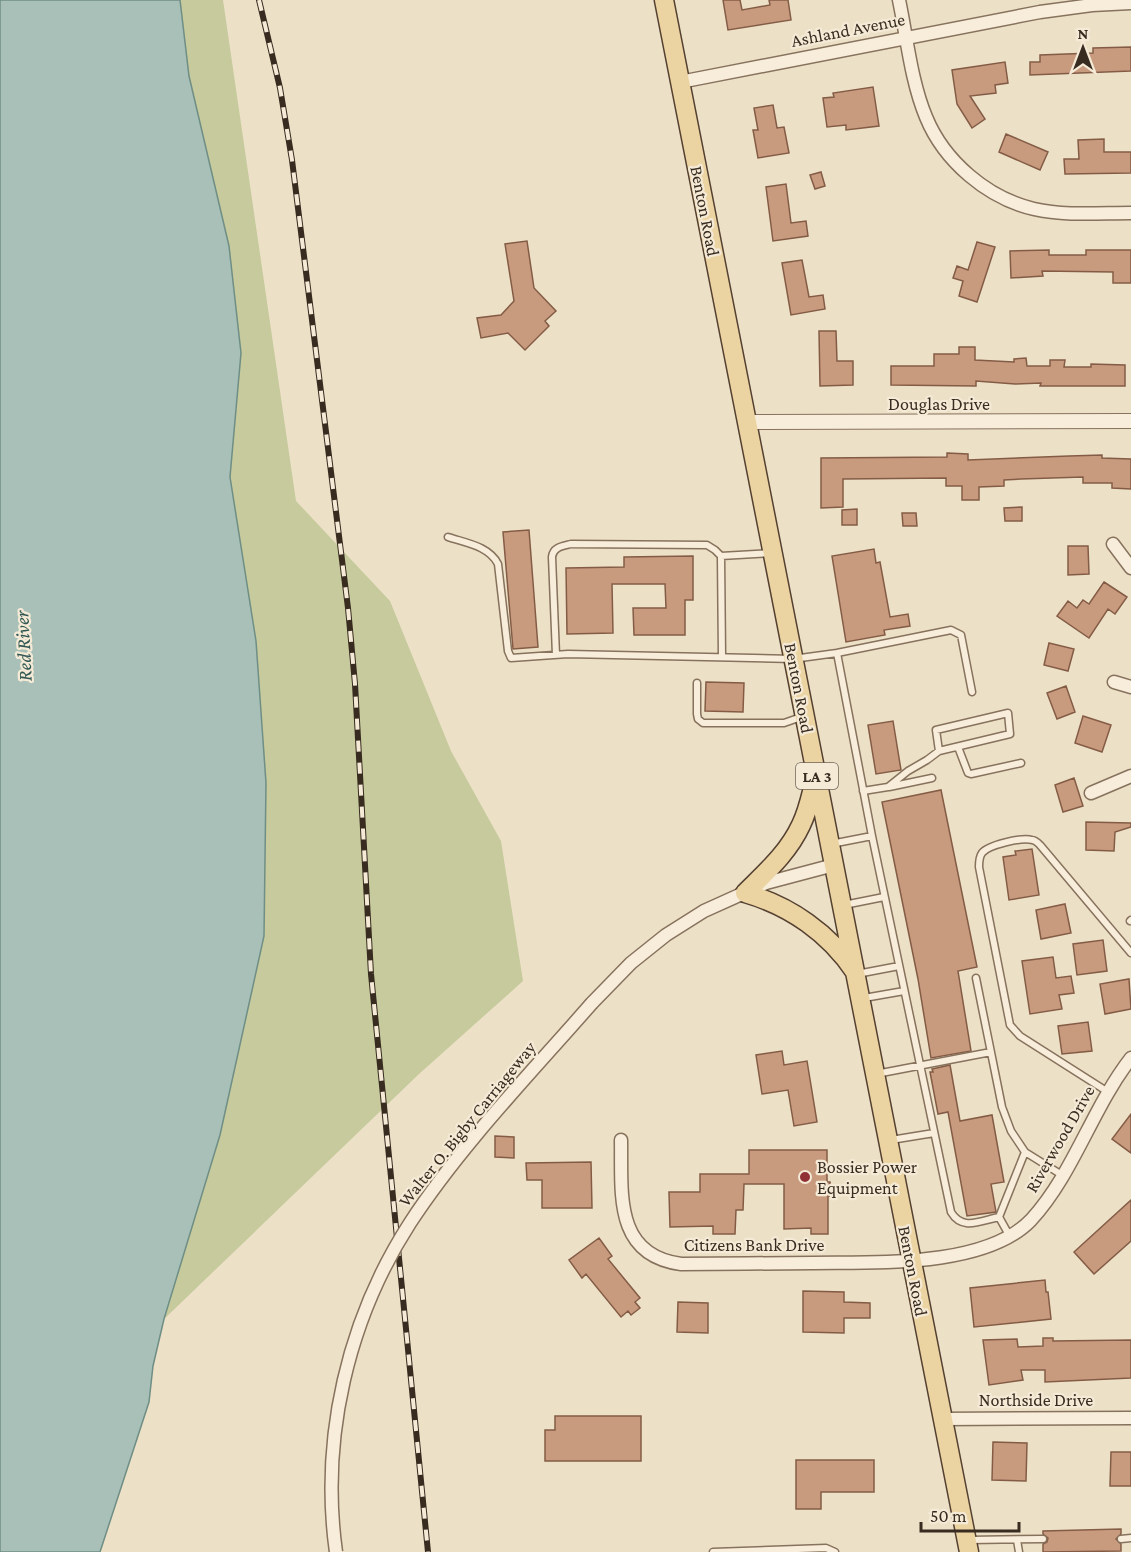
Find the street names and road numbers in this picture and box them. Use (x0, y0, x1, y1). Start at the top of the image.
street label: Ashland Avenue (789, 9, 907, 51)
street label: Benton Road (686, 164, 724, 258)
street label: Douglas Drive (888, 394, 990, 414)
street label: Benton Road (780, 641, 818, 735)
road number: LA 3 (796, 763, 838, 789)
street label: Walter O. Bigby Carriageway (394, 1037, 540, 1210)
street label: Riverwood Drive (1021, 1082, 1099, 1196)
street label: Benton Road (894, 1224, 932, 1318)
street label: Citizens Bank Drive (684, 1235, 824, 1255)
street label: Northside Drive (979, 1390, 1093, 1410)

